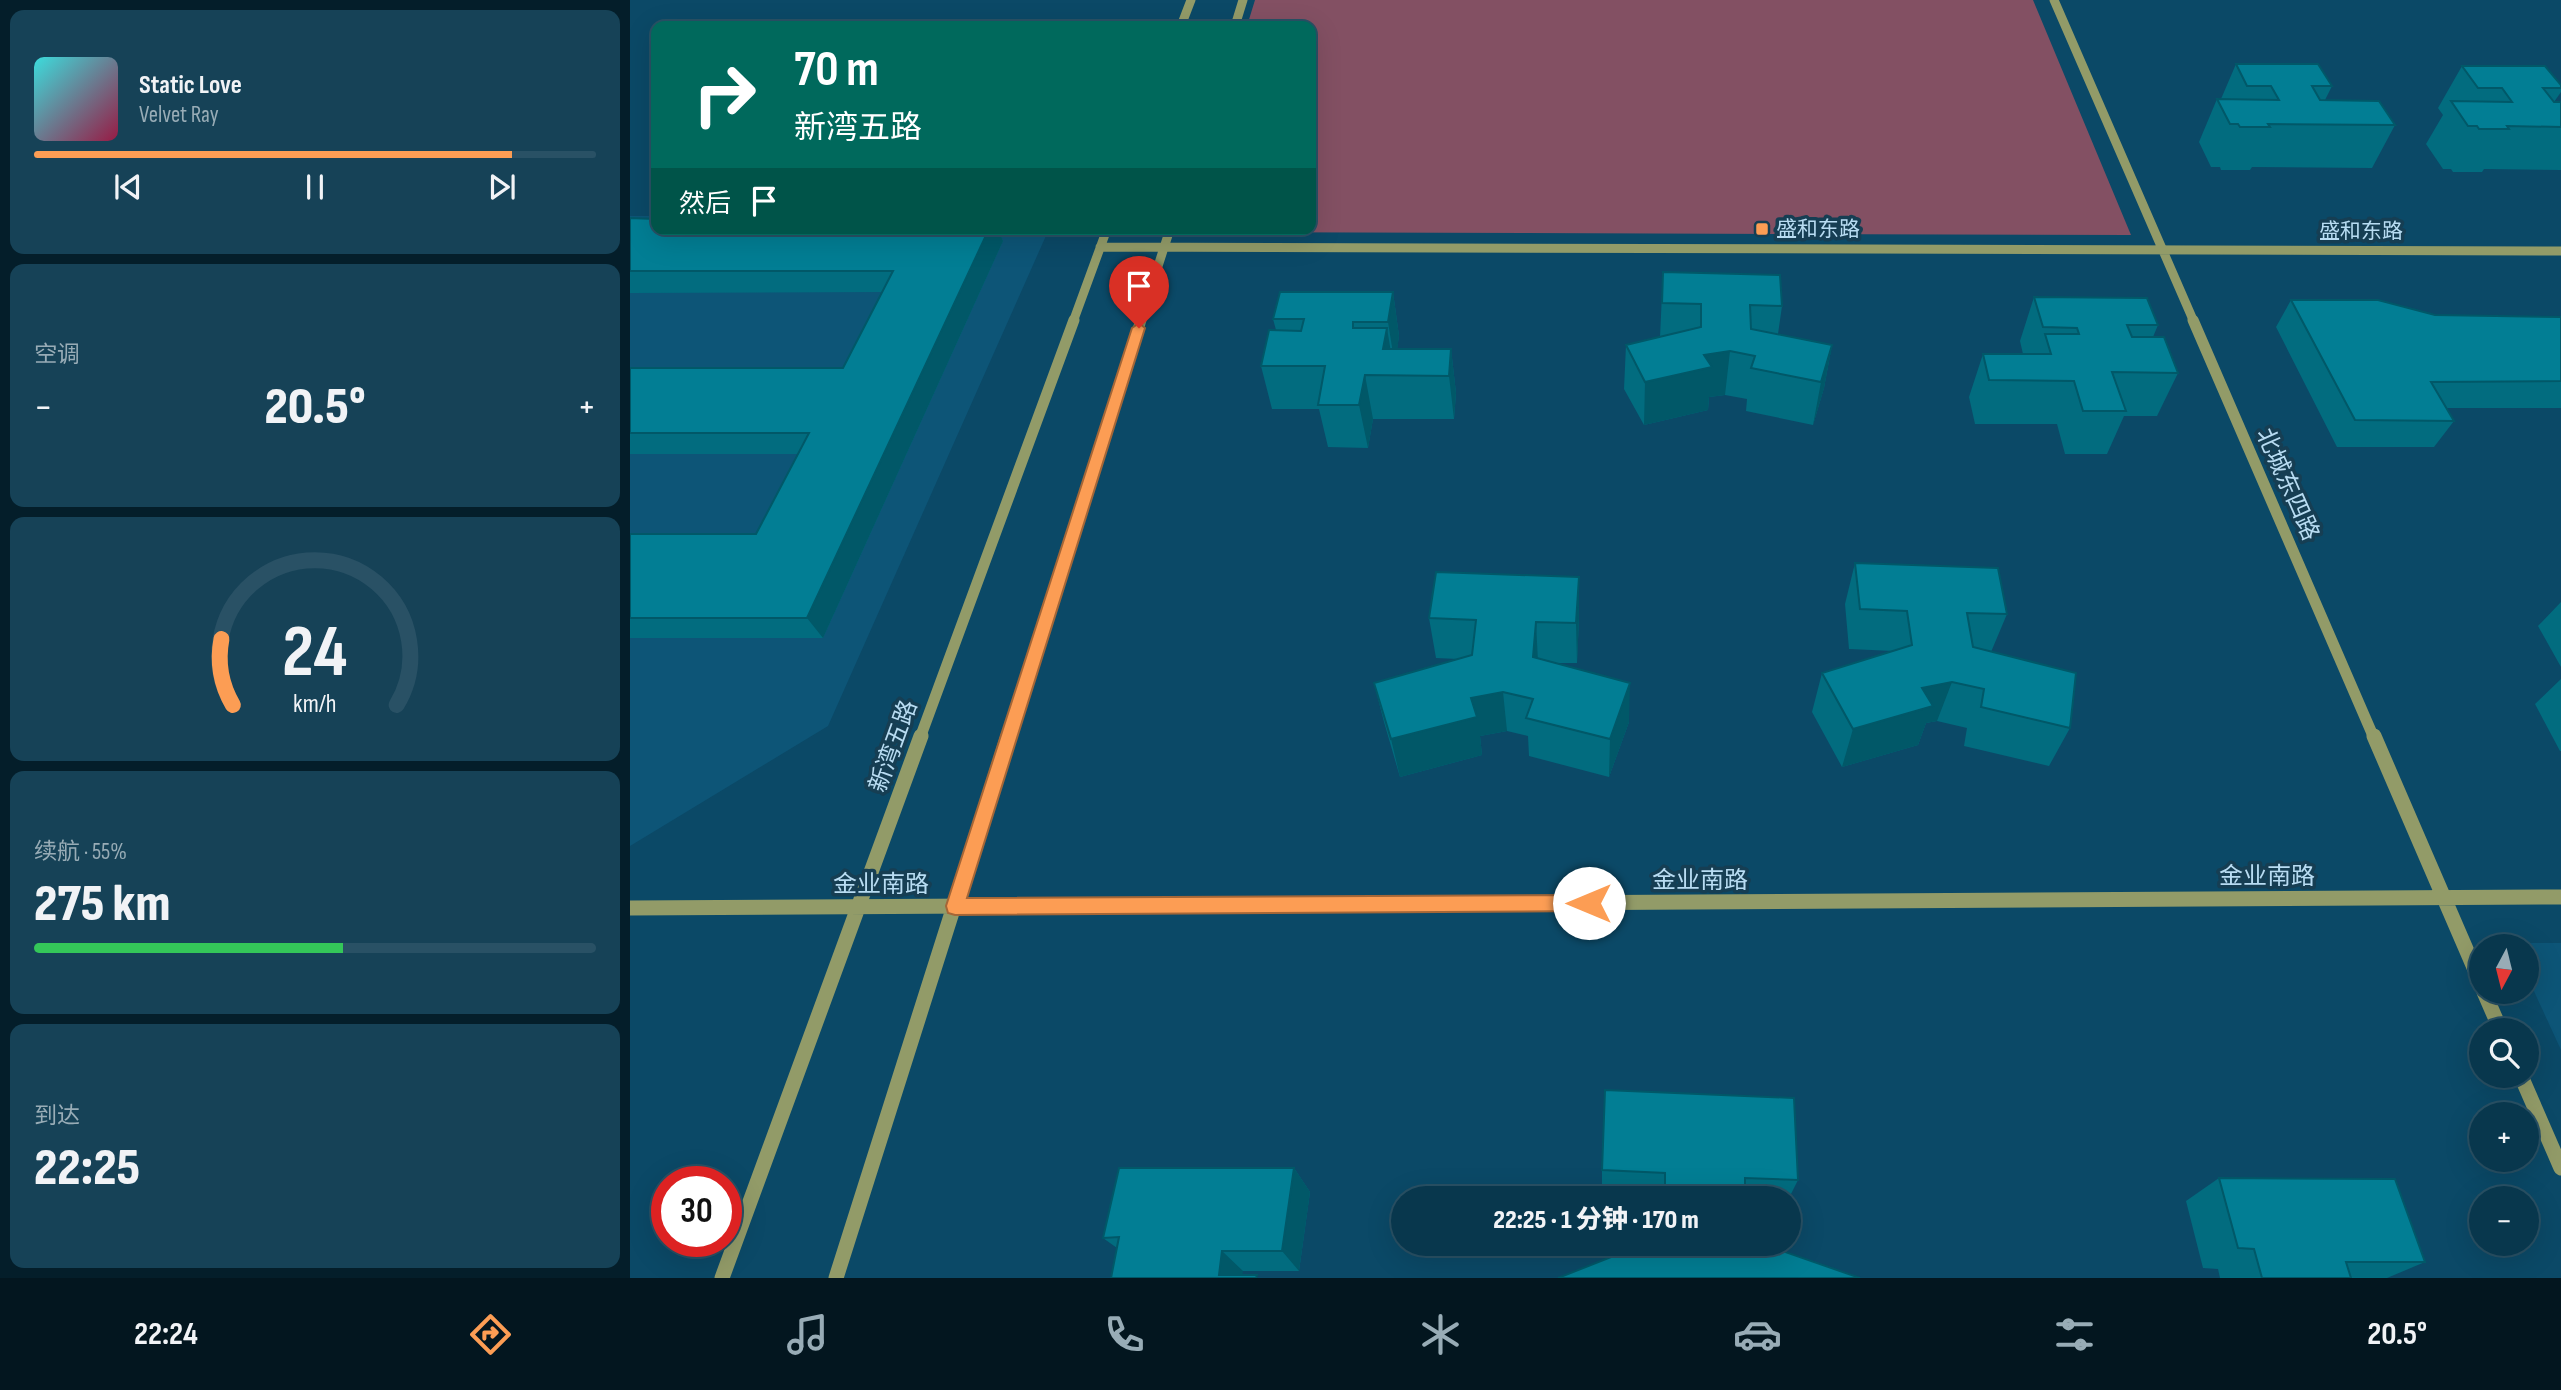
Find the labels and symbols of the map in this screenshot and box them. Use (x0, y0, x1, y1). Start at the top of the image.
place label: 盛和东路 (1776, 217, 1860, 242)
street label: 盛和东路 (2319, 219, 2403, 244)
marker: 盛和东路 (1754, 221, 1770, 237)
pin (1109, 256, 1169, 328)
street label: 北城东四路 (2250, 423, 2325, 545)
street label: 新湾五路 (863, 696, 924, 796)
street label: 金业南路 (2219, 862, 2315, 891)
position arrow (1552, 866, 1626, 940)
street label: 金业南路 (1652, 866, 1748, 895)
street label: 金业南路 (833, 870, 929, 899)
north arrow (2469, 934, 2539, 1004)
speed limit sign: 30 (651, 1166, 742, 1257)

